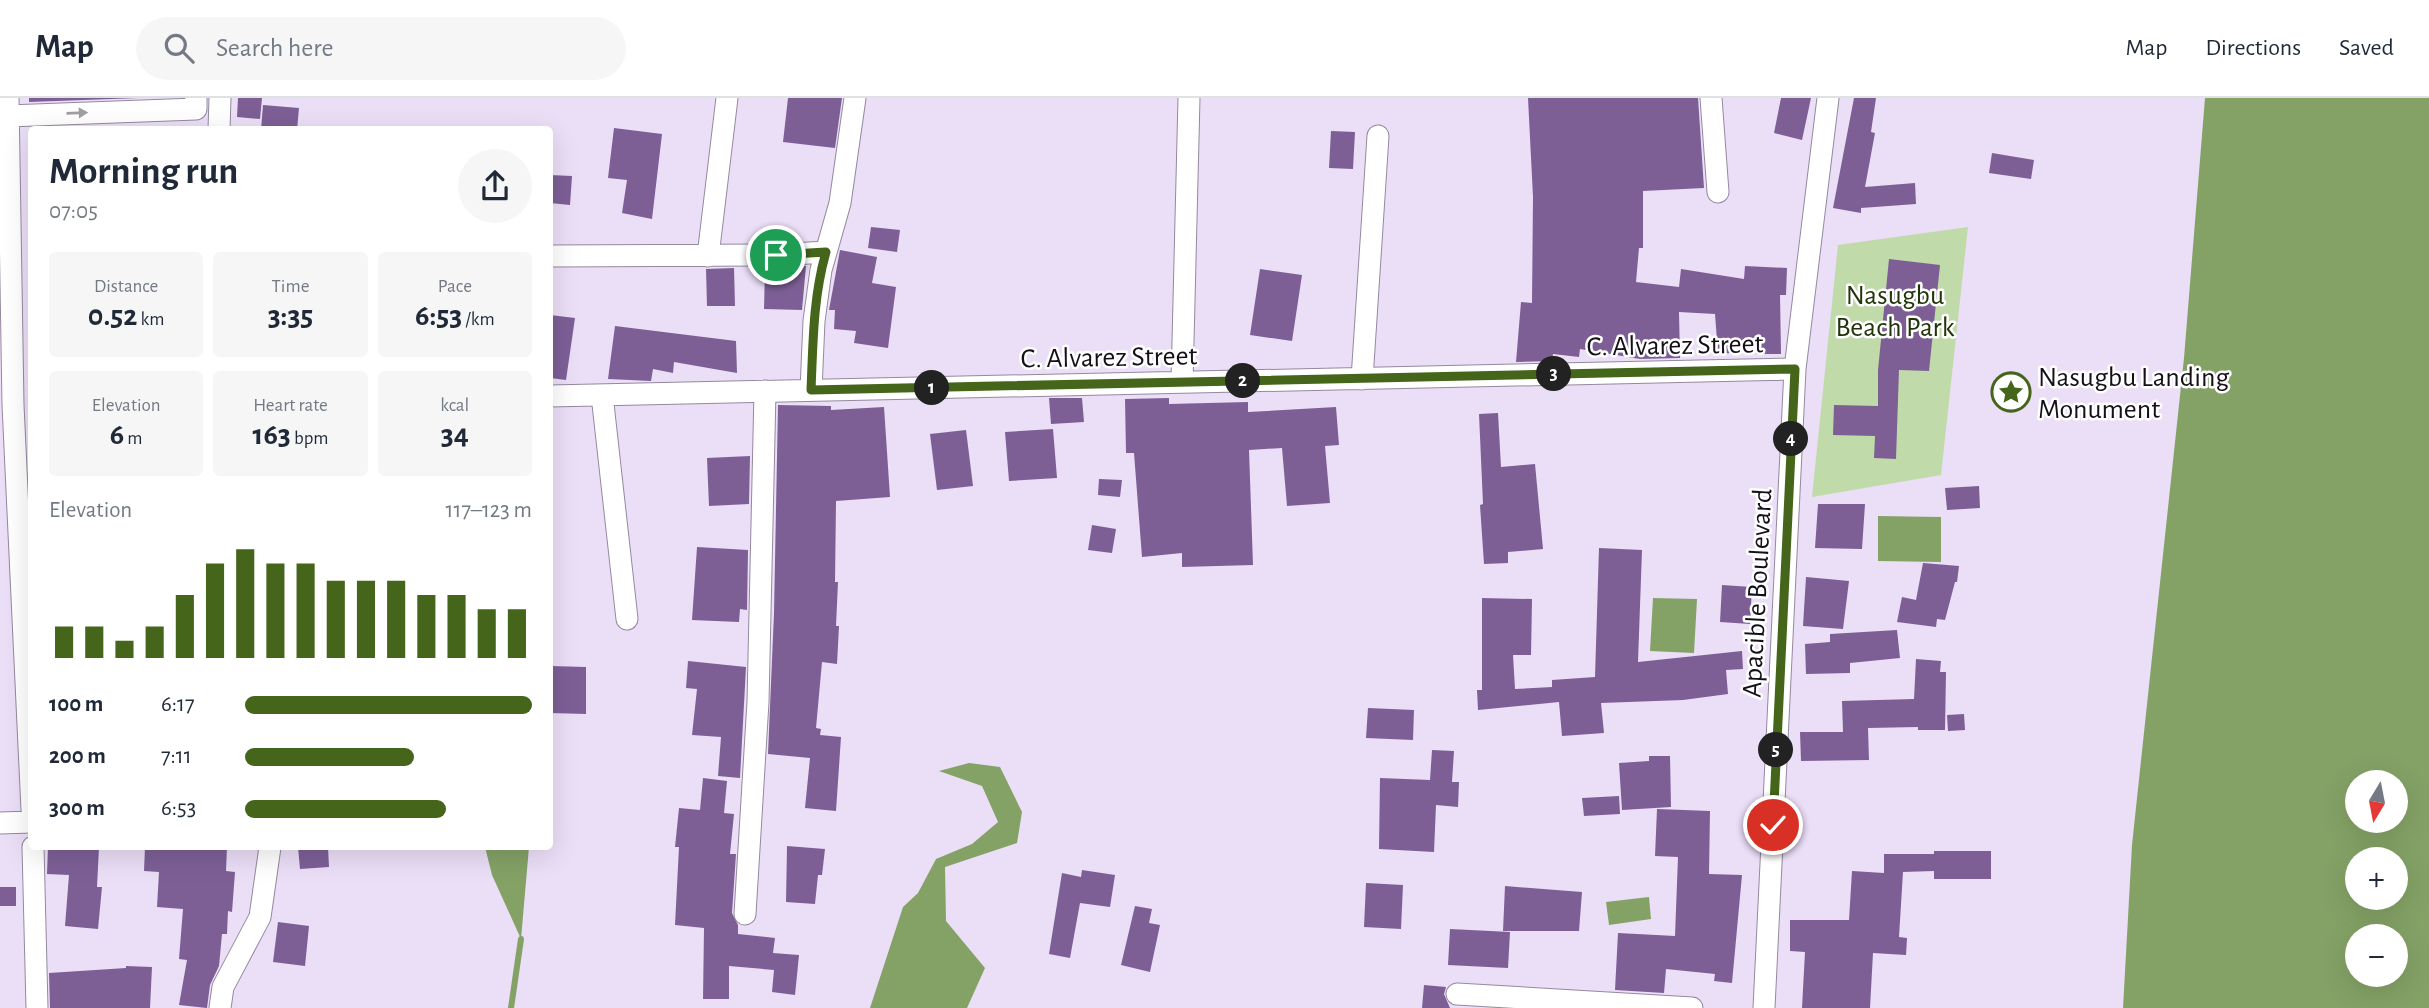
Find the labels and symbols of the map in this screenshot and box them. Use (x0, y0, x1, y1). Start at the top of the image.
one-way arrow (66, 108, 88, 119)
pin (746, 225, 806, 285)
park label: Nasugbu Beach Park (1836, 282, 1955, 342)
street label: C. Alvarez Street (1586, 330, 1764, 362)
street label: C. Alvarez Street (1020, 342, 1198, 374)
pin: 3 (1536, 356, 1572, 392)
pin: 2 (1226, 364, 1260, 398)
place label: Nasugbu Landing Monument (2038, 364, 2230, 424)
pin: 1 (914, 370, 950, 406)
place icon: Nasugbu Landing Monument (1990, 371, 2032, 413)
pin: 4 (1774, 422, 1809, 456)
street label: Apacible Boulevard (1739, 488, 1777, 698)
pin: 5 (1758, 732, 1794, 768)
north arrow (2345, 770, 2408, 833)
pin (1743, 795, 1803, 855)

